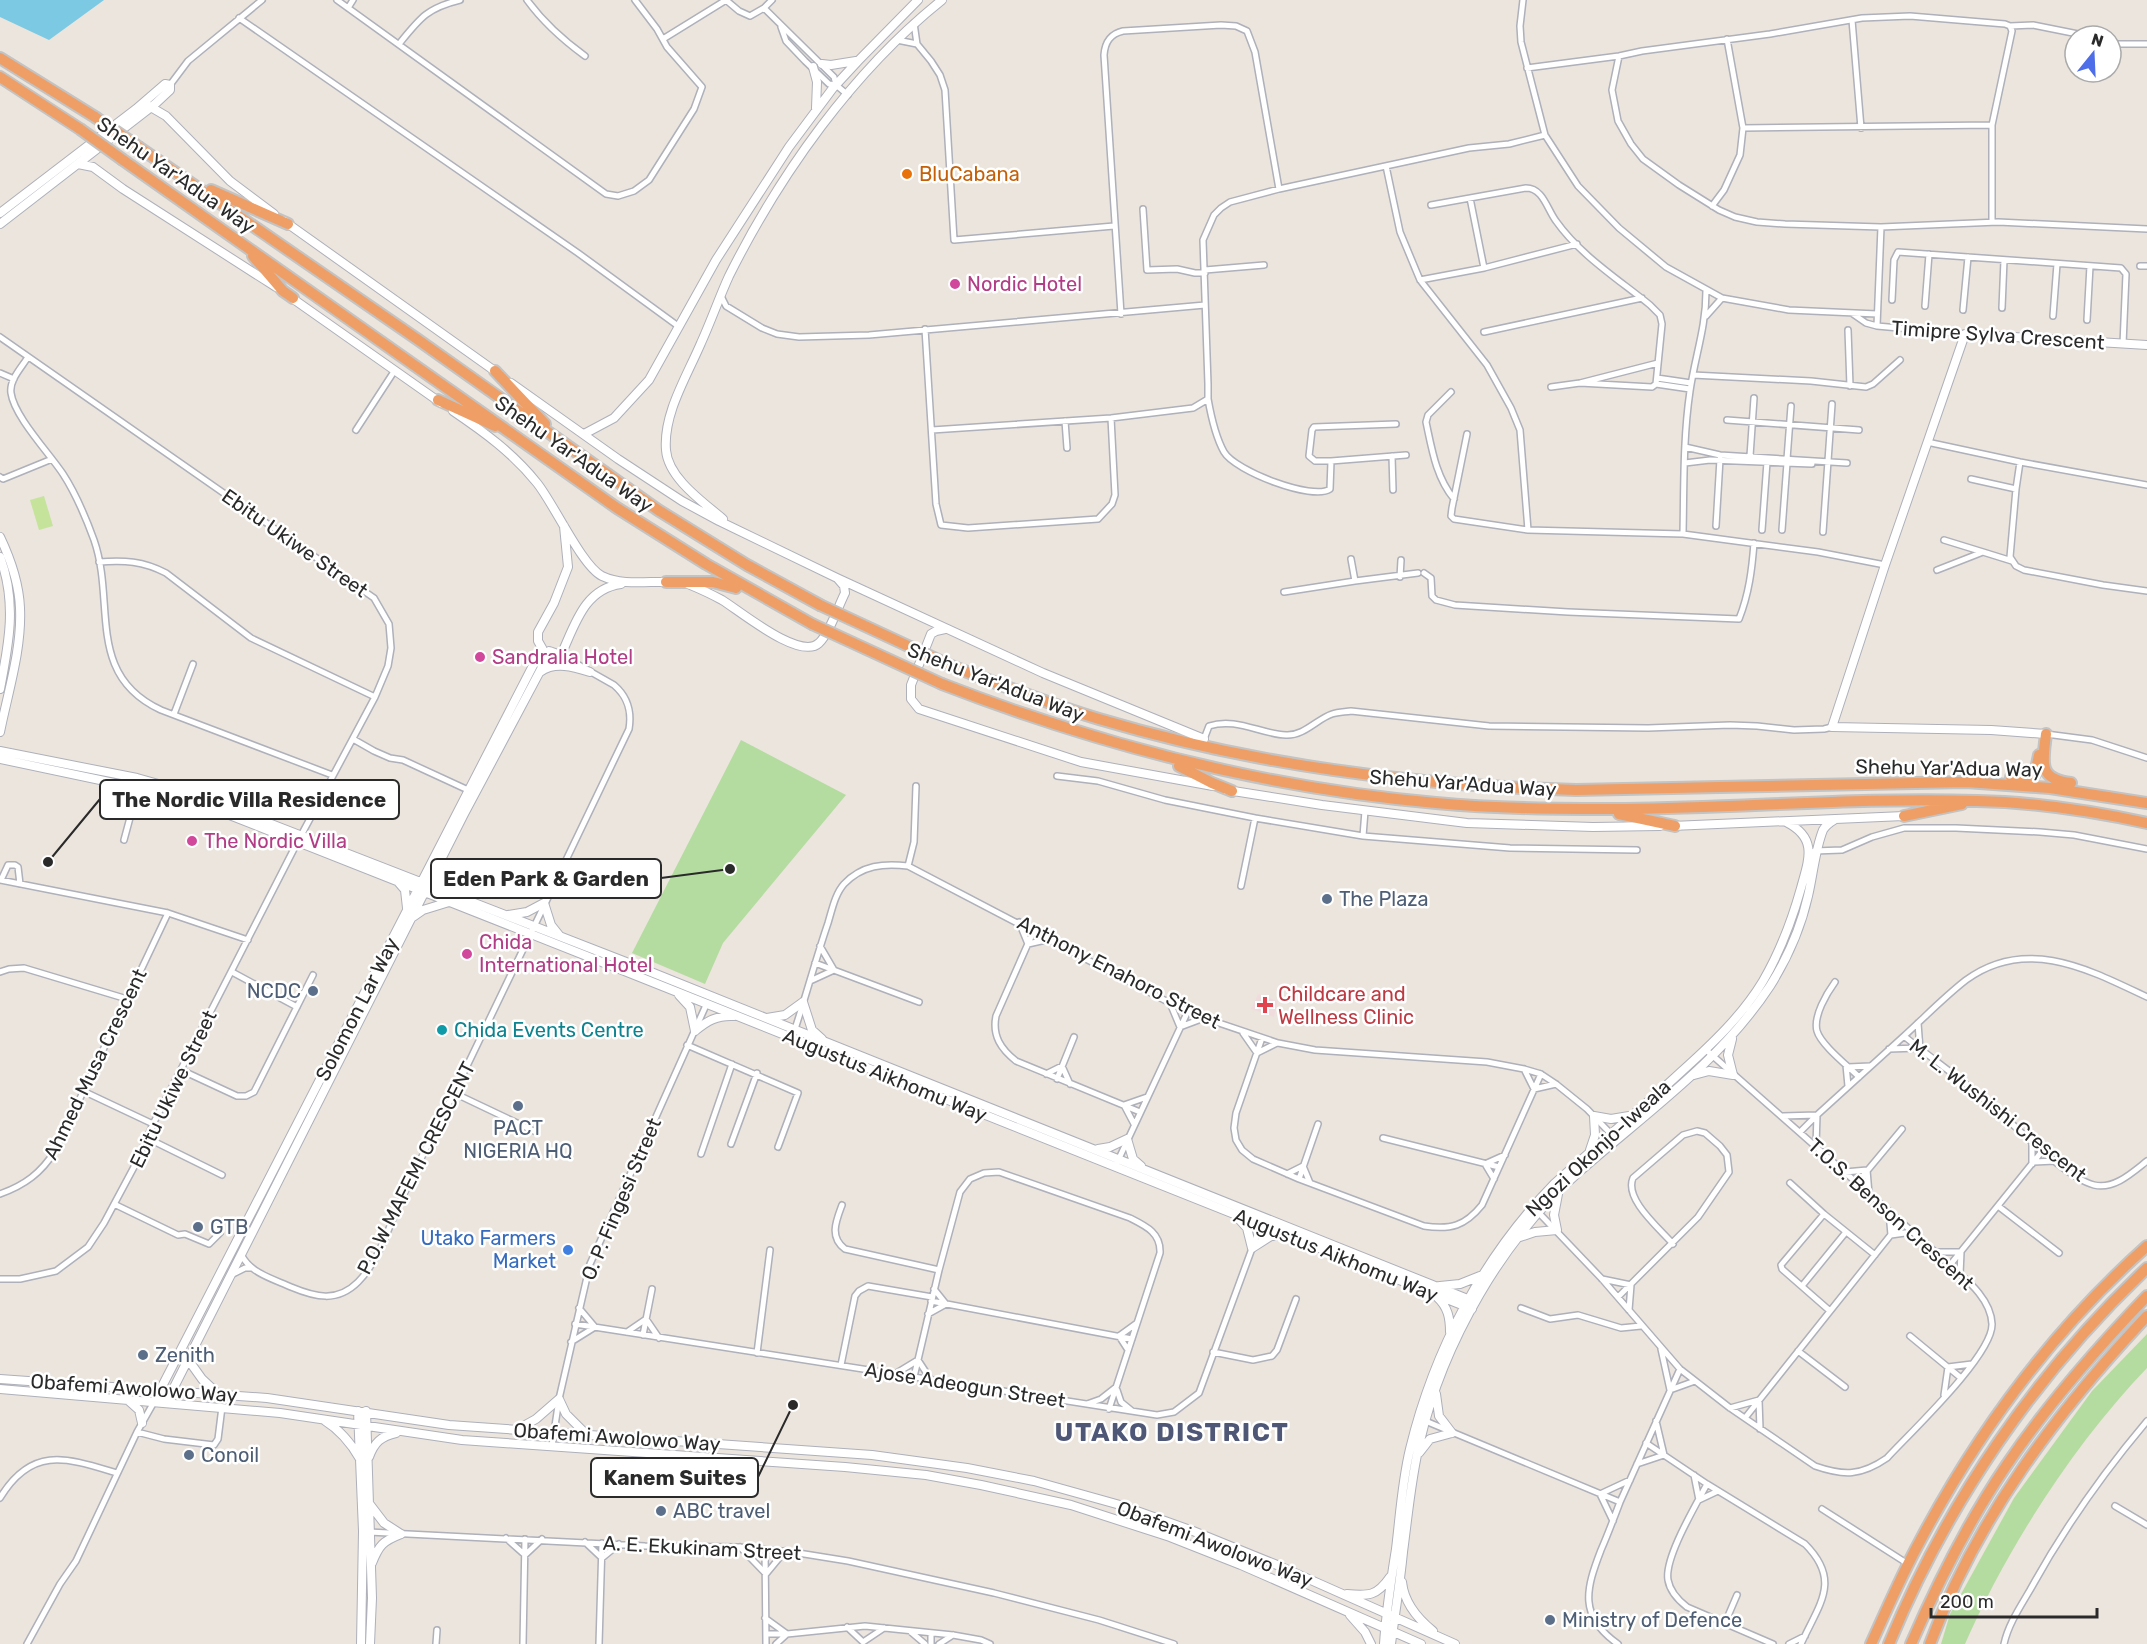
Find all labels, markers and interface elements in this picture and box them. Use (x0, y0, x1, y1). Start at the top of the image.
north arrow (2063, 24, 2123, 84)
text: N (2089, 29, 2106, 51)
street label: Shehu Yar'Adua Way (92, 111, 260, 239)
place label: BluCabana (919, 162, 1020, 186)
marker: BluCabana (900, 167, 914, 181)
place label: Nordic Hotel (967, 272, 1082, 296)
marker: Nordic Hotel (948, 277, 962, 291)
street label: Timipre Sylva Crescent (1891, 316, 2106, 354)
street label: Shehu Yar'Adua Way (490, 390, 658, 518)
street label: Ebitu Ukiwe Street (217, 484, 373, 602)
street label: Shehu Yar'Adua Way (904, 637, 1088, 727)
place label: Sandralia Hotel (492, 645, 633, 669)
marker: Sandralia Hotel (473, 650, 487, 664)
street label: Shehu Yar'Adua Way (1855, 754, 2043, 782)
street label: Shehu Yar'Adua Way (1369, 764, 1557, 802)
callout: The Nordic Villa Residence (100, 780, 399, 819)
text: The Nordic Villa Residence (112, 787, 386, 812)
place label: The Nordic Villa (204, 829, 347, 853)
marker: The Nordic Villa (185, 834, 199, 848)
callout: Eden Park & Garden (431, 859, 661, 898)
text: Eden Park & Garden (443, 866, 649, 891)
place label: The Plaza (1339, 887, 1428, 911)
marker: The Plaza (1320, 892, 1334, 906)
street label: Anthony Enahoro Street (1013, 910, 1225, 1034)
place label: Chida International Hotel (479, 930, 653, 977)
street label: Solomon Lar Way (310, 933, 404, 1085)
marker: Chida International Hotel (460, 947, 474, 961)
street label: Ahmed Musa Crescent (38, 964, 152, 1163)
place label: NCDC (247, 979, 301, 1003)
place label: Childcare and Wellness Clinic (1278, 982, 1414, 1029)
marker: NCDC (306, 984, 320, 998)
marker: Childcare and Wellness Clinic (1256, 996, 1274, 1014)
street label: Ebitu Ukiwe Street (124, 1006, 222, 1172)
place label: Chida Events Centre (454, 1018, 644, 1042)
marker: Chida Events Centre (435, 1023, 449, 1037)
street label: Augustus Aikhomu Way (779, 1023, 991, 1127)
street label: M. L. Wushishi Crescent (1905, 1033, 2091, 1187)
street label: P.O.W MAFEMI CRESCENT (352, 1057, 480, 1278)
street label: Ngozi Okonjo-Iweala (1520, 1075, 1676, 1221)
marker: PACT NIGERIA HQ (511, 1099, 525, 1113)
street label: O. P. Fingesi Street (576, 1114, 666, 1284)
place label: PACT NIGERIA HQ (463, 1116, 573, 1163)
street label: T.O.S. Benson Crescent (1803, 1133, 1979, 1295)
street label: Augustus Aikhomu Way (1230, 1203, 1442, 1307)
place label: GTB (210, 1215, 248, 1239)
marker: GTB (191, 1220, 205, 1234)
place label: Utako Farmers Market (420, 1226, 556, 1273)
marker: Utako Farmers Market (561, 1243, 575, 1257)
place label: Zenith (155, 1343, 215, 1367)
marker: Zenith (136, 1348, 150, 1362)
street label: Ajose Adeogun Street (863, 1357, 1067, 1413)
street label: Obafemi Awolowo Way (30, 1369, 238, 1407)
district label: UTAKO DISTRICT (1055, 1417, 1289, 1448)
street label: Obafemi Awolowo Way (513, 1418, 721, 1456)
place label: Conoil (201, 1443, 259, 1467)
marker: Conoil (182, 1448, 196, 1462)
callout: Kanem Suites (591, 1458, 758, 1497)
text: Kanem Suites (603, 1465, 747, 1490)
street label: Obafemi Awolowo Way (1114, 1496, 1316, 1592)
place label: ABC travel (673, 1499, 770, 1523)
marker: ABC travel (654, 1504, 668, 1518)
street label: A. E. Ekukinam Street (602, 1531, 802, 1565)
scale bar (1931, 1581, 2098, 1619)
text: 200 m (1940, 1591, 1994, 1613)
place label: Ministry of Defence (1562, 1608, 1742, 1632)
marker: Ministry of Defence (1543, 1613, 1557, 1627)

